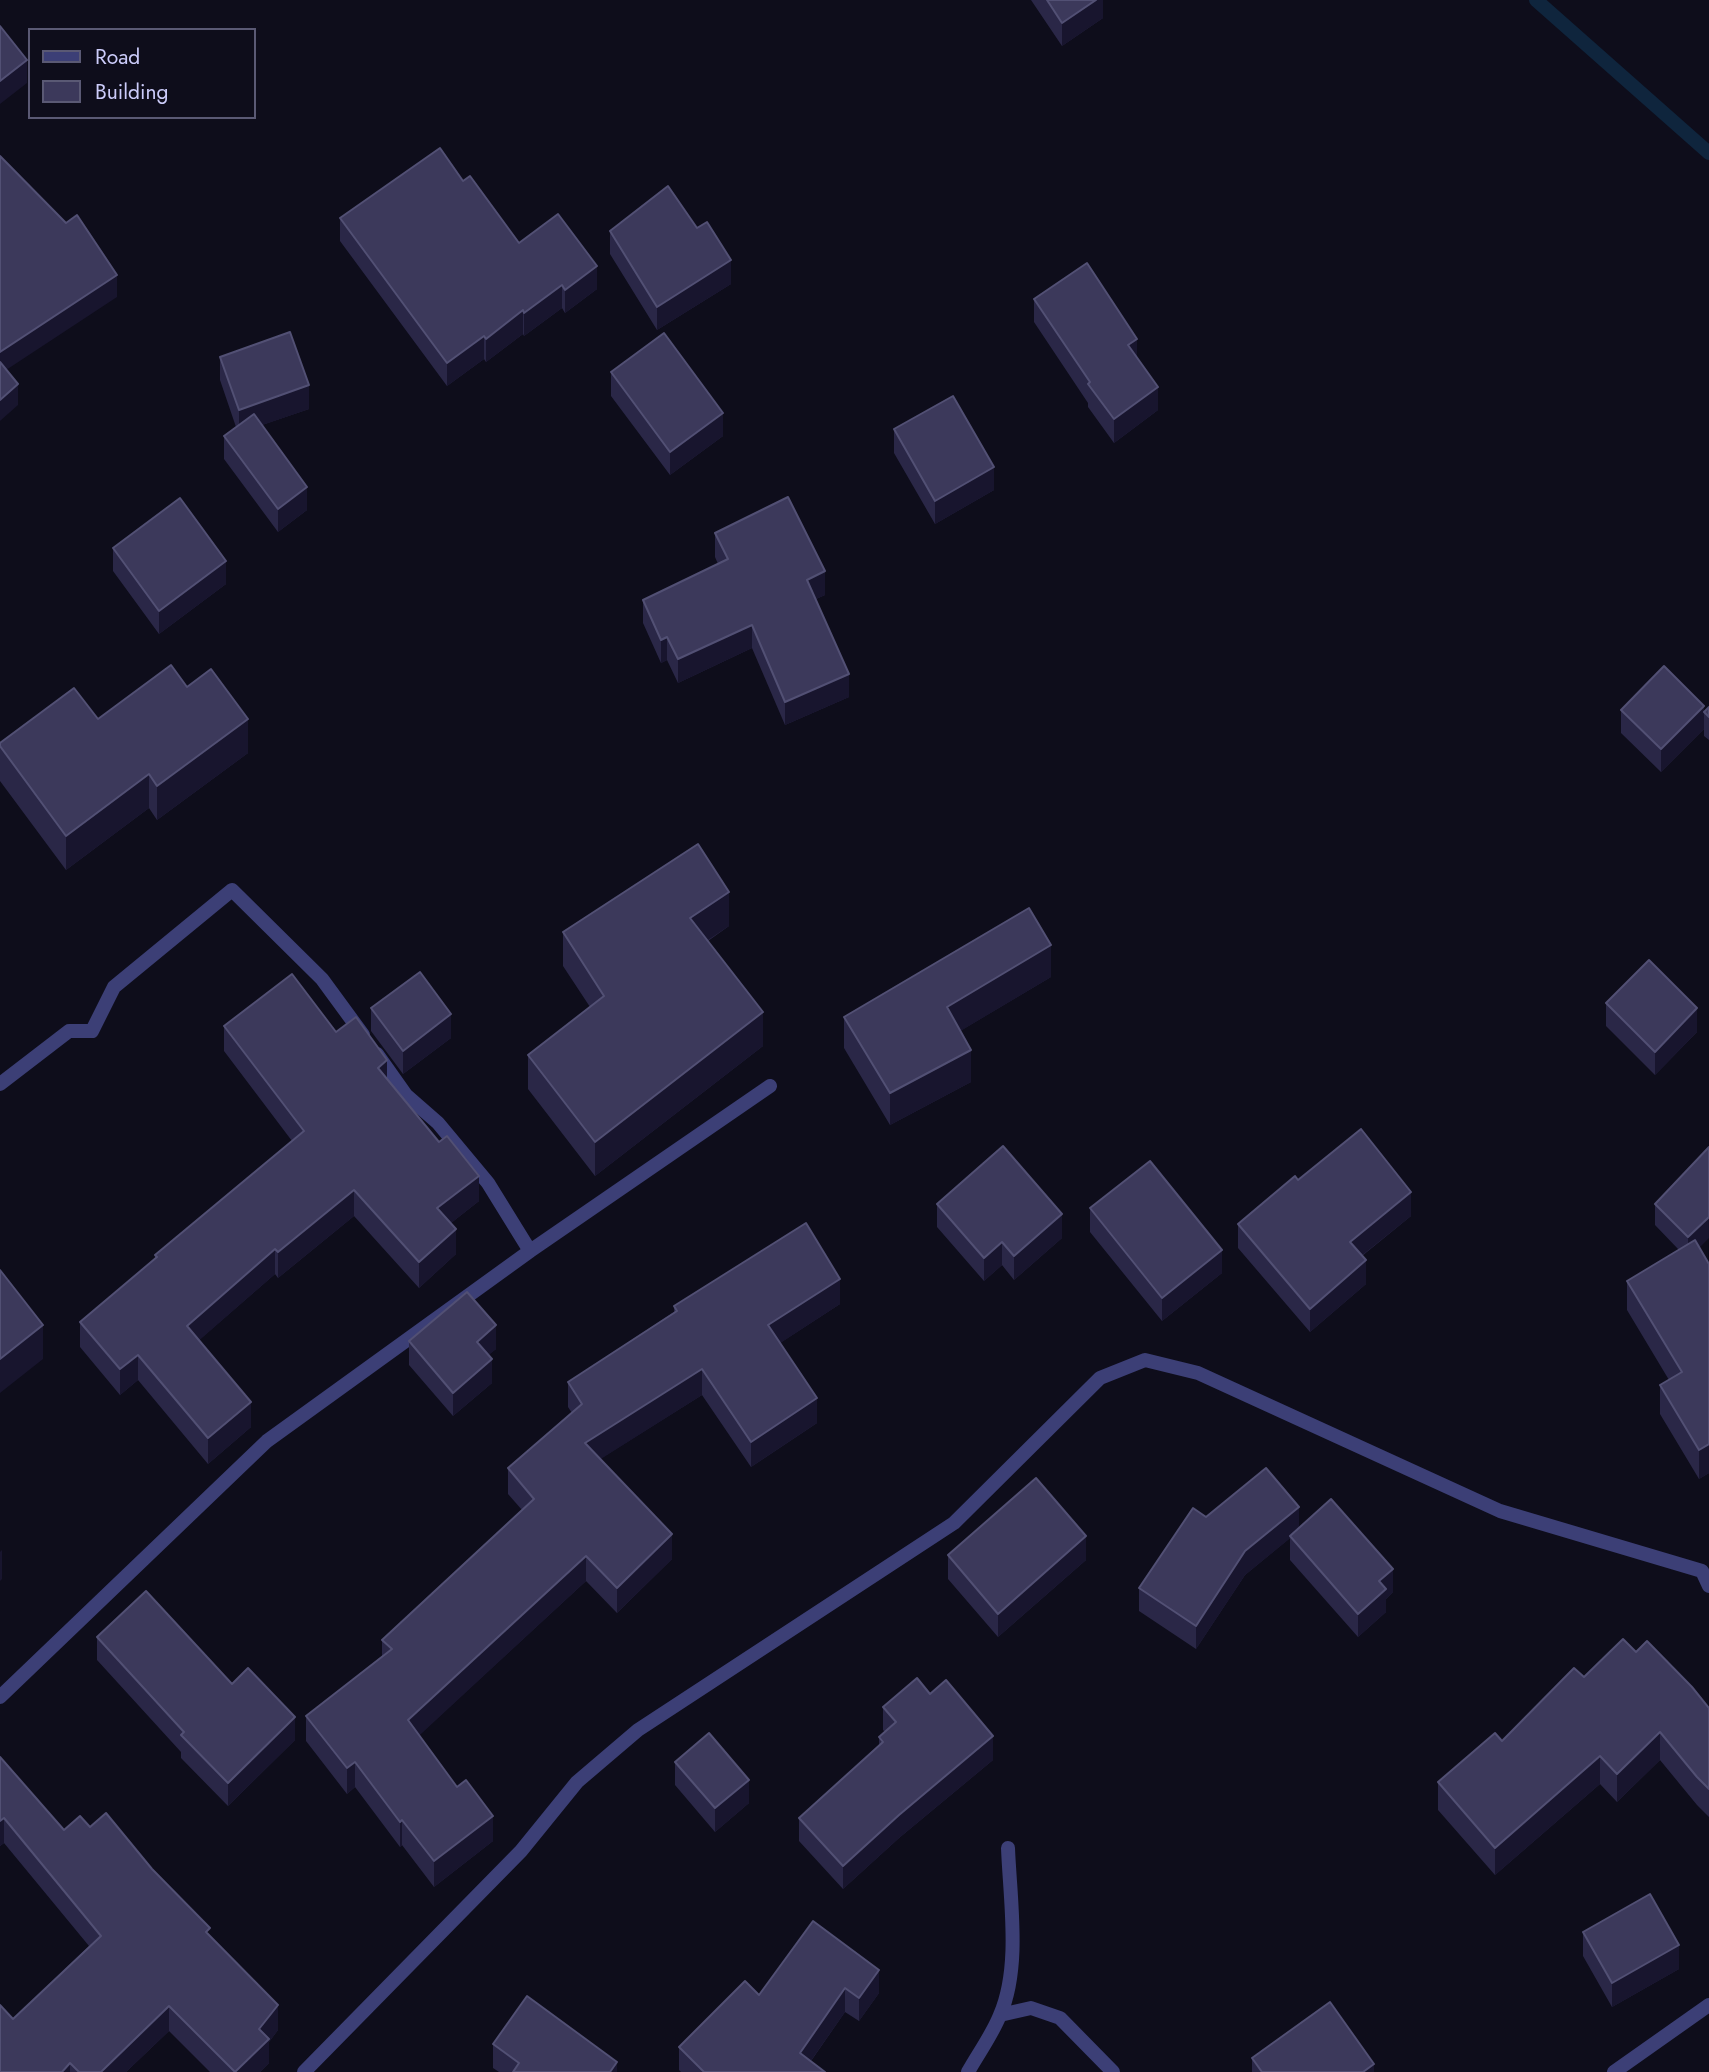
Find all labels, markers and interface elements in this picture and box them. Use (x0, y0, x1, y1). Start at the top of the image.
legend (28, 28, 256, 119)
text: Road (95, 42, 140, 72)
text: Building (95, 77, 168, 107)

